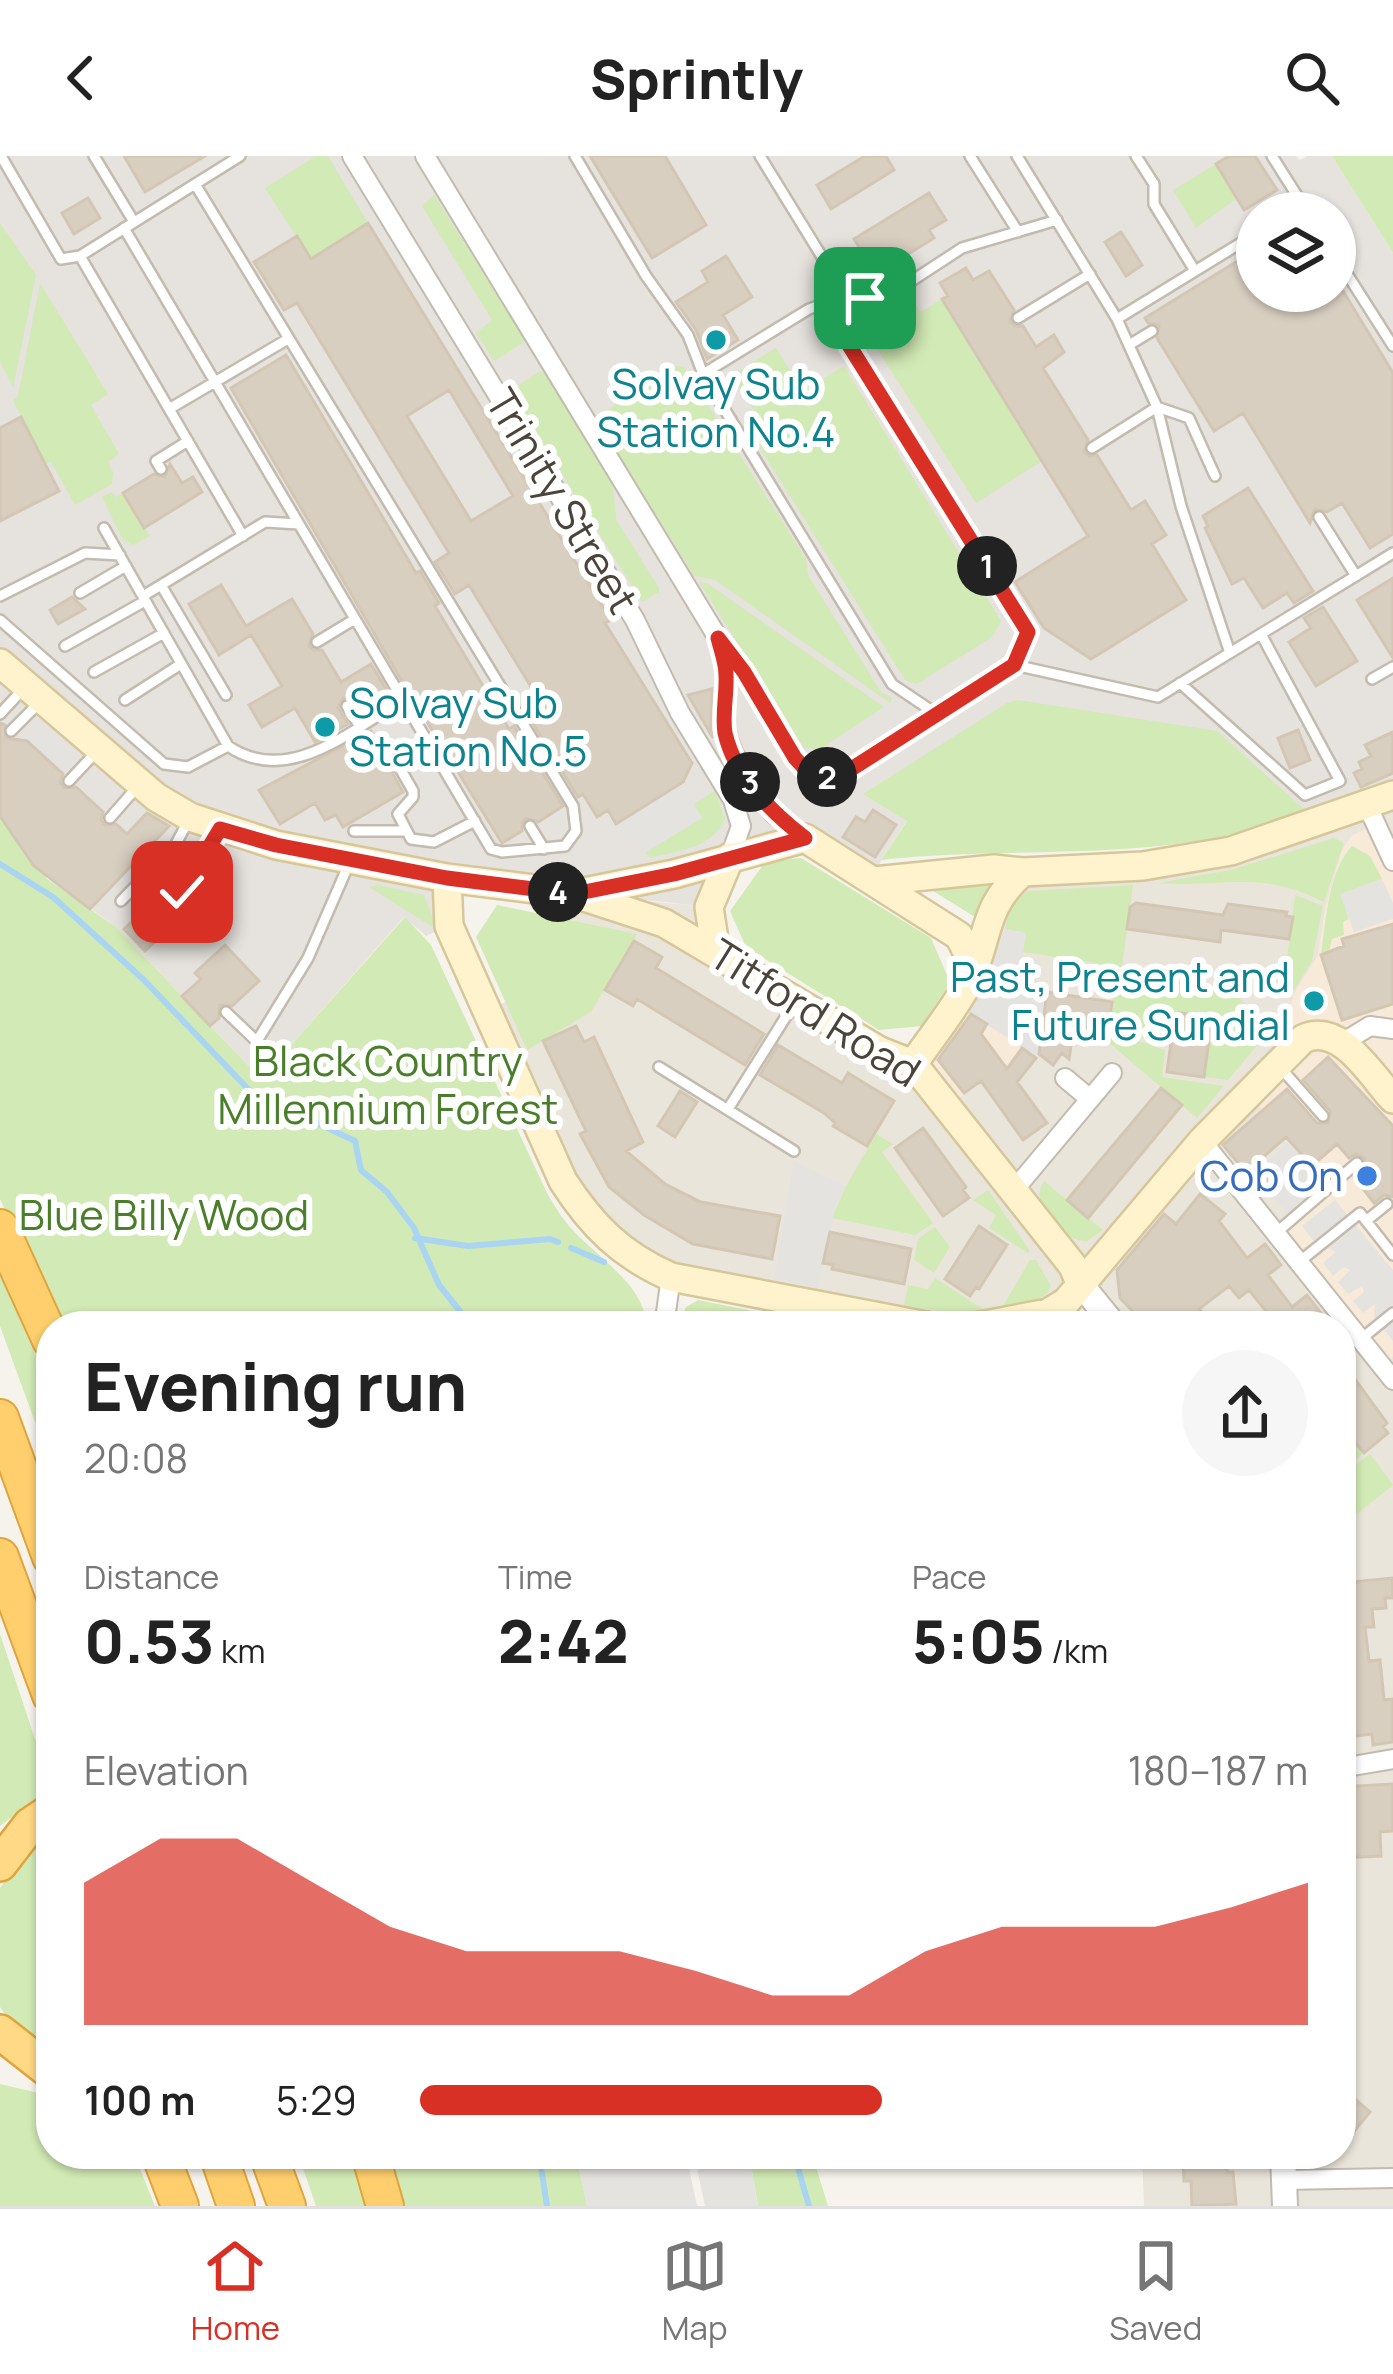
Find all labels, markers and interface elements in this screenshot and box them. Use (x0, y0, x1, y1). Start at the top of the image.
text: Sprintly (590, 41, 803, 115)
icon: back (48, 45, 114, 111)
icon: search (1279, 45, 1345, 111)
map controls (1236, 192, 1356, 312)
button: layers (1236, 192, 1356, 312)
pin (814, 247, 916, 349)
icon: arrive (832, 265, 898, 331)
marker: Solvay Sub Station No.4 (703, 327, 729, 353)
place label: Solvay Sub Station No.4 (596, 354, 836, 460)
street label: Trinity Street (473, 377, 653, 624)
pin: 1 (957, 536, 1017, 596)
text: 1 (980, 543, 994, 588)
place label: Solvay Sub Station No.5 (349, 673, 588, 779)
marker: Solvay Sub Station No.5 (312, 714, 338, 740)
pin: 2 (797, 747, 857, 807)
pin: 3 (720, 752, 780, 812)
text: 2 (817, 754, 837, 799)
text: 3 (740, 759, 760, 804)
pin (131, 841, 233, 943)
icon: check (149, 859, 215, 925)
pin: 4 (528, 862, 588, 922)
text: 4 (548, 869, 568, 914)
street label: Titford Road (699, 924, 932, 1100)
place label: Past, Present and Future Sundial (950, 947, 1290, 1053)
marker: Past, Present and Future Sundial (1301, 988, 1327, 1014)
park label: Black Country Millennium Forest (218, 1031, 558, 1137)
place label: Cob On (1200, 1146, 1343, 1204)
marker: Cob On (1354, 1163, 1380, 1189)
park label: Blue Billy Wood (19, 1185, 309, 1243)
text: Evening run (84, 1341, 467, 1431)
button: share (1182, 1350, 1308, 1476)
text: 20:08 (84, 1431, 188, 1485)
text: Distance (84, 1554, 219, 1599)
text: Time (498, 1554, 573, 1599)
text: Pace (912, 1554, 987, 1599)
text: 0.53 (84, 1599, 214, 1681)
text: 2:42 (498, 1599, 629, 1681)
text: 5:05 (912, 1599, 1045, 1681)
text: km (214, 1628, 265, 1673)
text: /km (1045, 1628, 1108, 1673)
text: Elevation (84, 1743, 249, 1797)
text: 180–187 m (1128, 1743, 1308, 1797)
text: 100 m (84, 2073, 195, 2127)
text: 5:29 (276, 2073, 357, 2127)
tab: Home (191, 2233, 280, 2350)
tab: Map (662, 2233, 728, 2350)
tab: Saved (1109, 2233, 1202, 2350)

